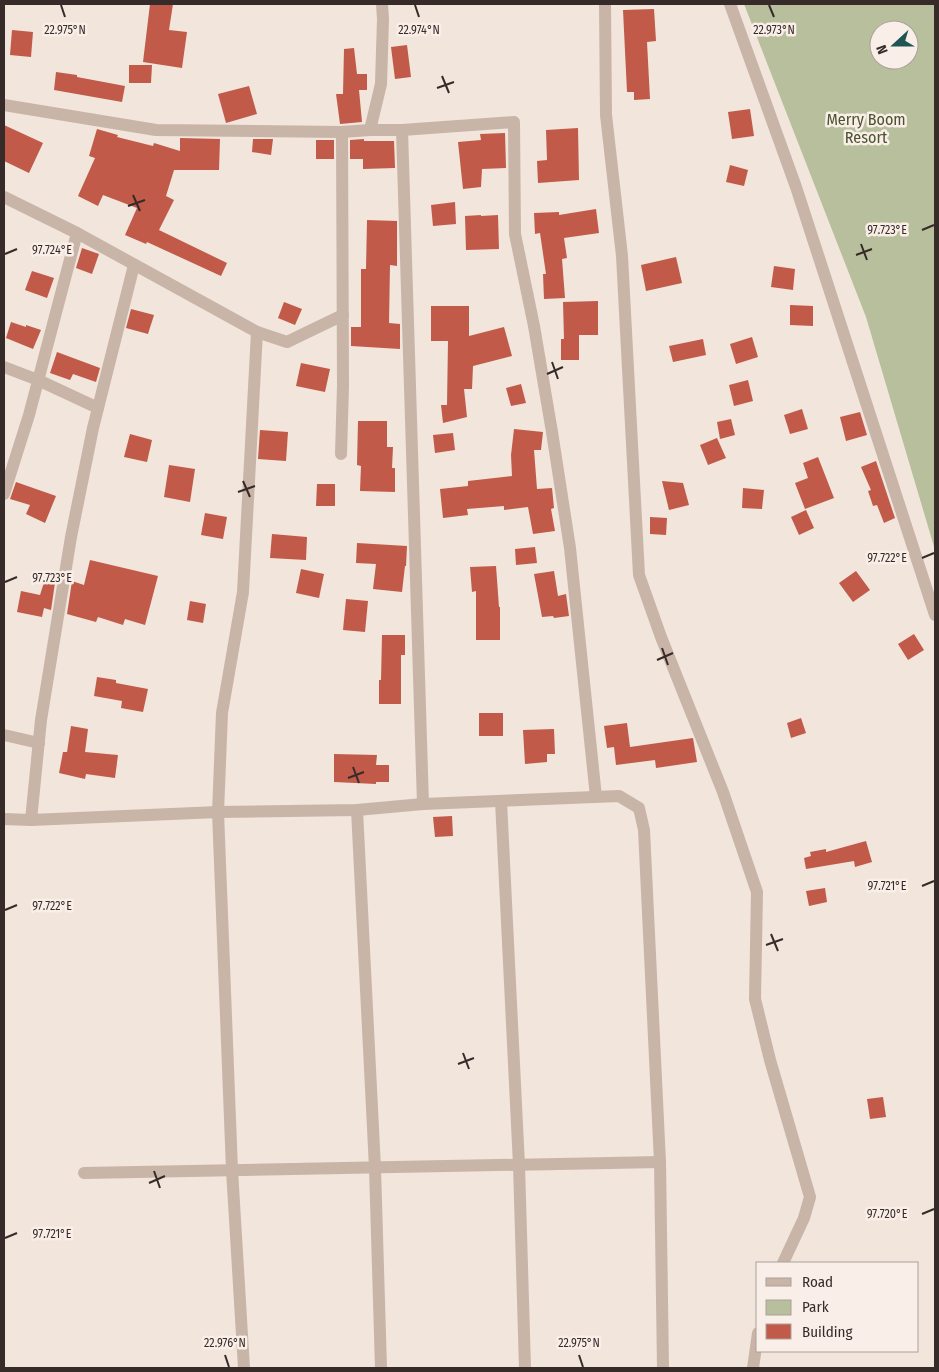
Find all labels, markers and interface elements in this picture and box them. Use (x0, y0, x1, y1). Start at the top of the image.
north arrow (869, 20, 919, 70)
text: 22.975°N (44, 23, 86, 37)
text: 22.974°N (398, 23, 440, 37)
text: 22.973°N (753, 23, 795, 37)
text: N (873, 43, 892, 56)
park label: Merry Boom Resort (826, 110, 906, 147)
text: 97.723°E (867, 223, 907, 237)
text: 97.724°E (32, 243, 72, 257)
text: 97.722°E (867, 551, 907, 565)
text: 97.723°E (32, 571, 72, 585)
text: 97.721°E (868, 879, 907, 893)
text: 97.722°E (32, 899, 72, 913)
text: 97.720°E (867, 1207, 908, 1221)
text: 97.721°E (33, 1227, 72, 1241)
legend (756, 1262, 919, 1352)
text: Road (802, 1273, 833, 1291)
text: Park (802, 1298, 829, 1316)
text: Building (802, 1323, 853, 1341)
text: 22.976°N (204, 1336, 246, 1350)
text: 22.975°N (558, 1336, 600, 1350)

